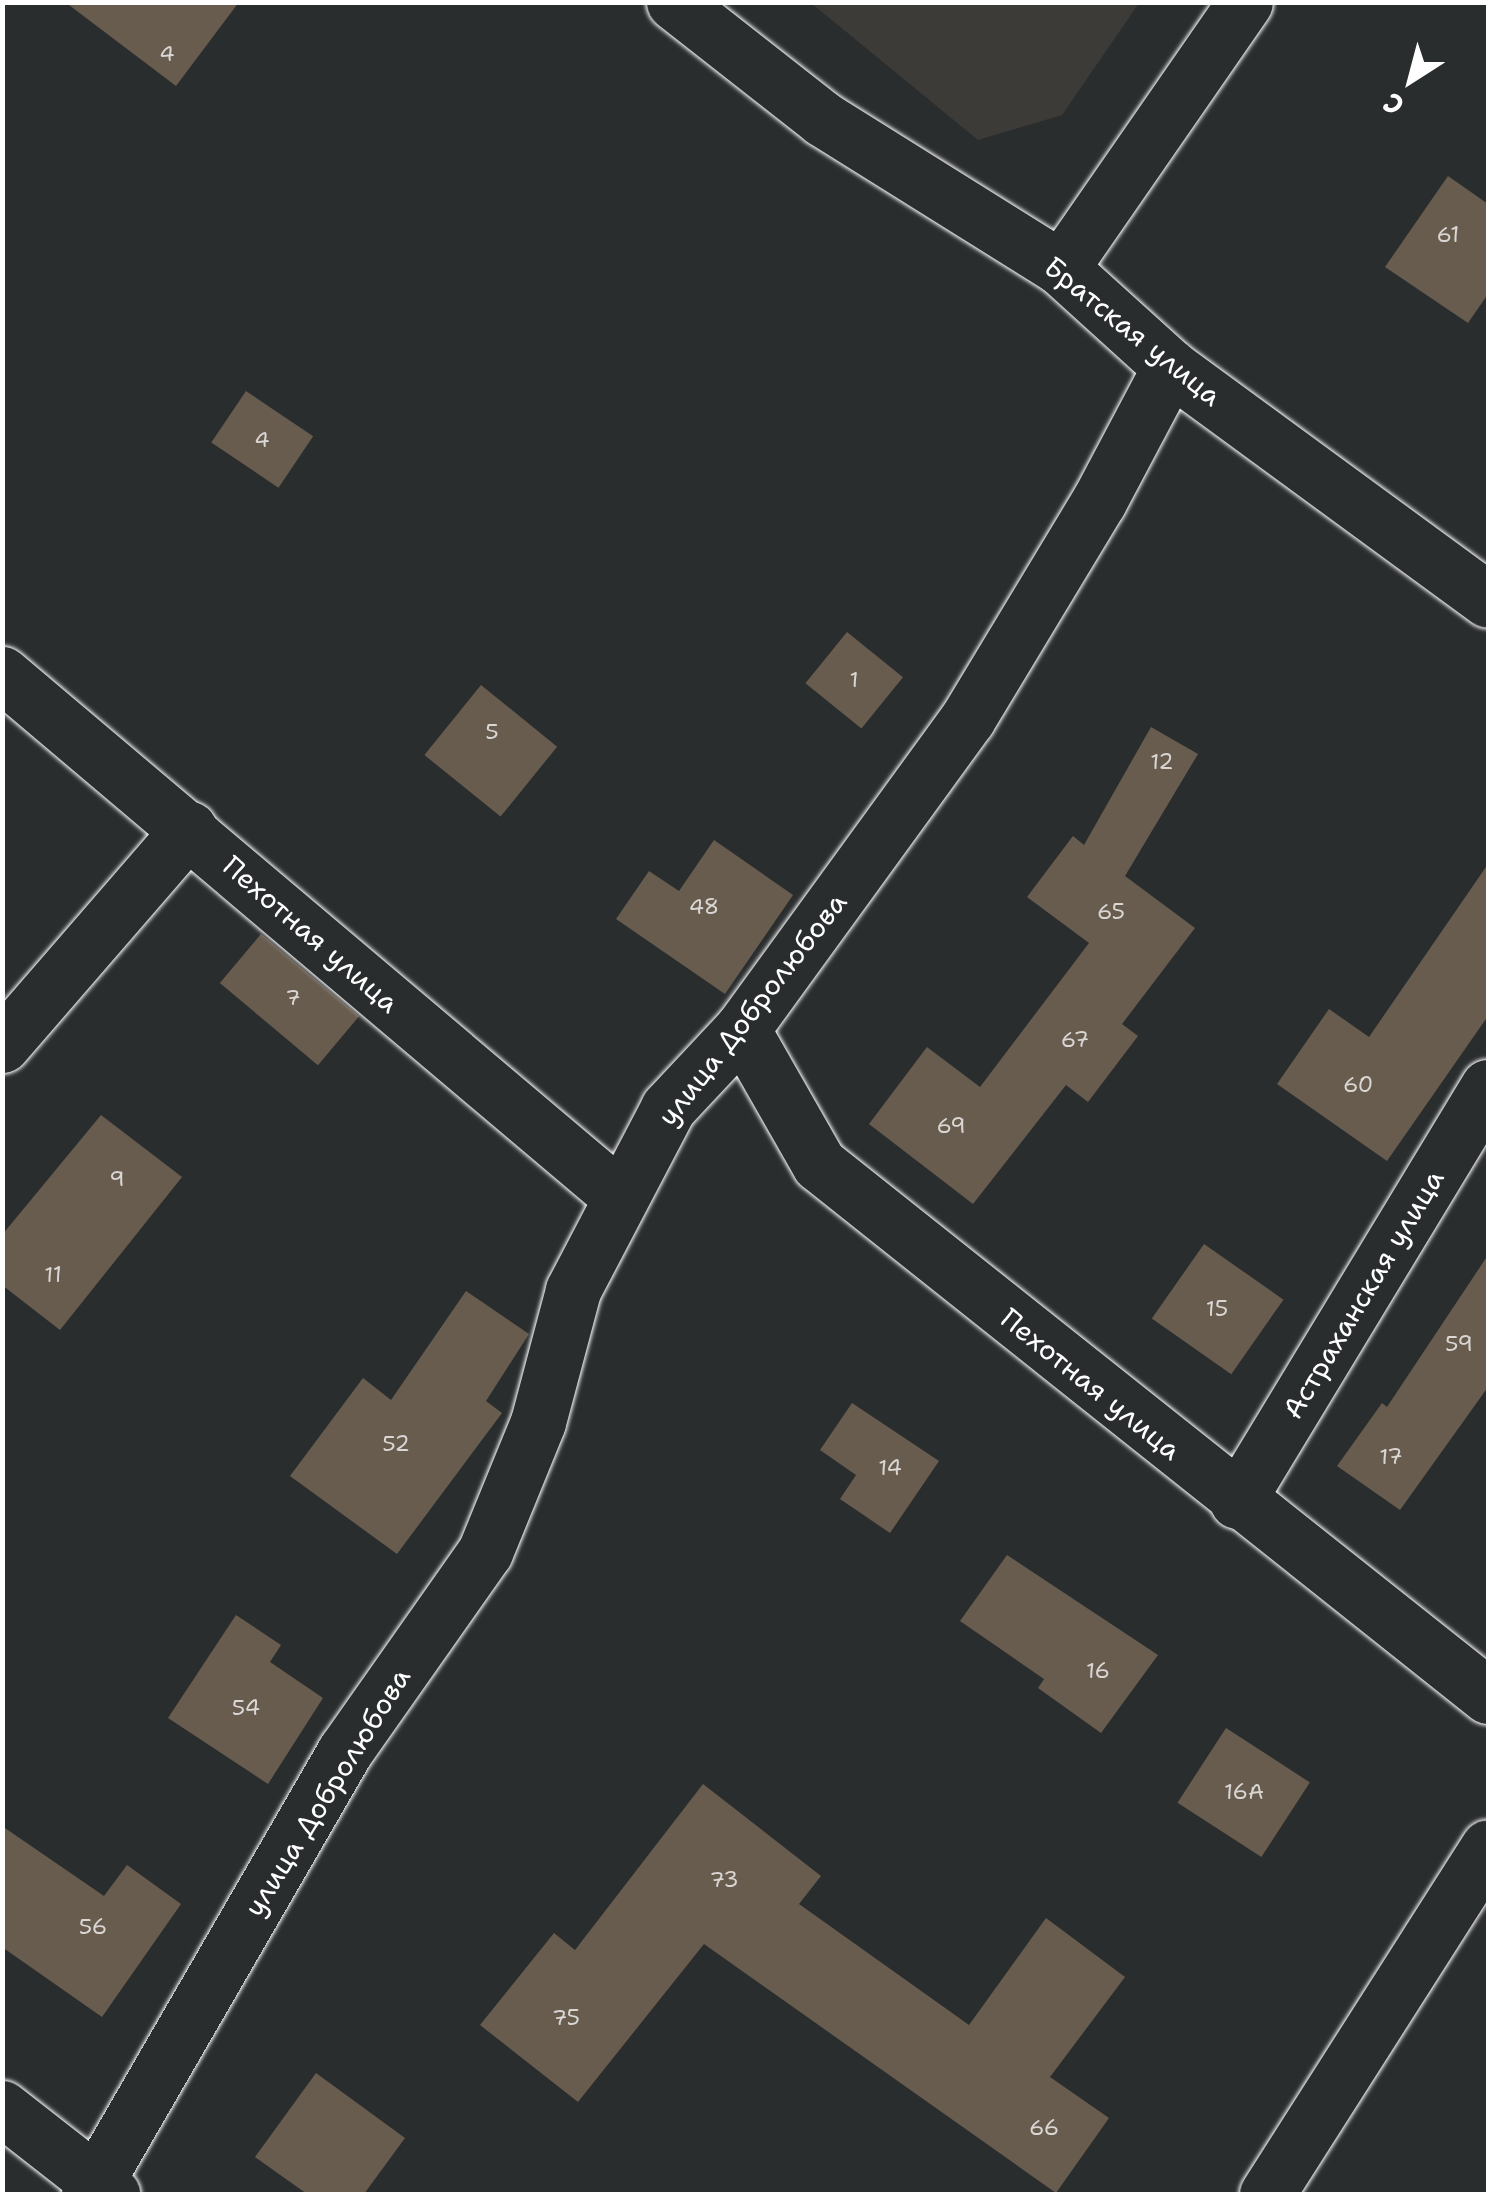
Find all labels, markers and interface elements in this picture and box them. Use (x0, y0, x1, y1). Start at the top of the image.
north arrow (1361, 30, 1461, 130)
house number: 4 (159, 41, 175, 67)
text: С (1375, 84, 1411, 125)
house number: 61 (1437, 222, 1459, 248)
street label: Братская улица (1038, 249, 1228, 413)
house number: 4 (254, 427, 270, 453)
house number: 1 (849, 667, 859, 693)
house number: 5 (485, 719, 499, 745)
house number: 12 (1150, 749, 1174, 775)
street label: Пехотная улица (216, 848, 406, 1020)
street label: улица Добролюбова (651, 886, 853, 1132)
house number: 48 (689, 894, 719, 920)
house number: 65 (1097, 899, 1125, 925)
house number: 7 (285, 985, 301, 1011)
house number: 67 (1061, 1027, 1089, 1053)
house number: 60 (1343, 1072, 1373, 1098)
house number: 69 (936, 1113, 966, 1139)
street label: Астраханская улица (1275, 1163, 1451, 1425)
house number: 9 (109, 1166, 125, 1192)
house number: 11 (44, 1262, 62, 1288)
house number: 15 (1206, 1296, 1228, 1322)
street label: Пехотная улица (994, 1301, 1188, 1467)
house number: 59 (1445, 1331, 1473, 1357)
house number: 52 (382, 1431, 410, 1457)
house number: 17 (1379, 1444, 1403, 1470)
house number: 14 (878, 1455, 902, 1481)
house number: 16 (1086, 1658, 1110, 1684)
street label: улица Добролюбова (237, 1662, 417, 1922)
house number: 54 (232, 1695, 260, 1721)
house number: 16А (1224, 1779, 1264, 1805)
house number: 73 (709, 1867, 739, 1893)
house number: 56 (79, 1914, 107, 1940)
house number: 75 (552, 2005, 580, 2031)
house number: 66 (1029, 2115, 1059, 2141)

